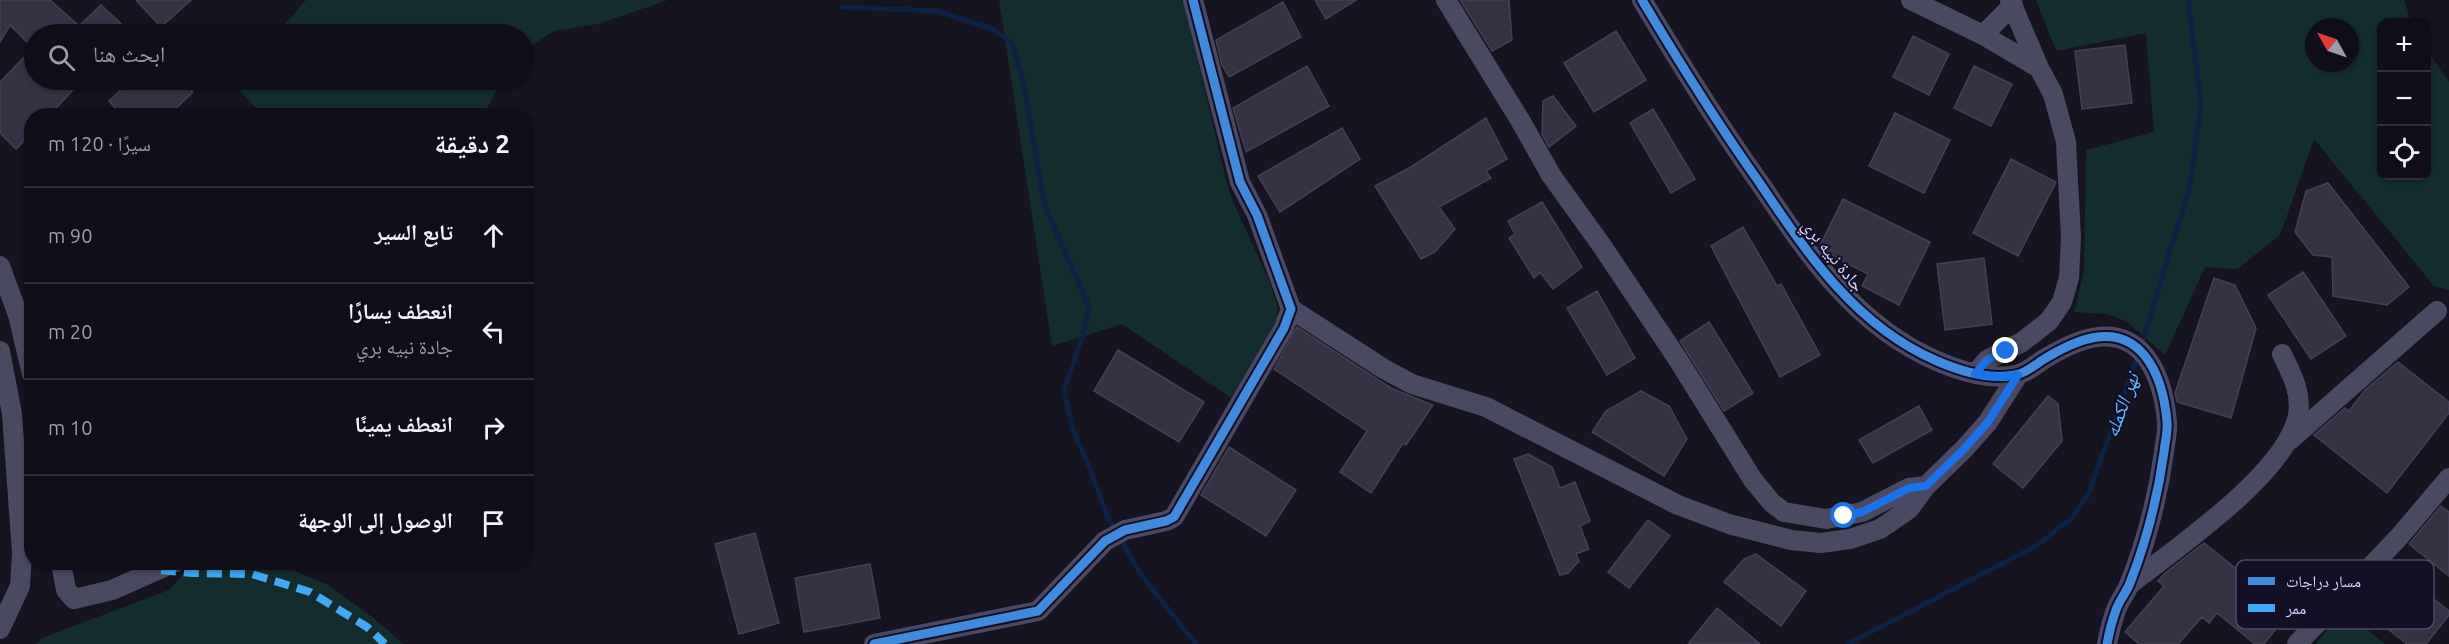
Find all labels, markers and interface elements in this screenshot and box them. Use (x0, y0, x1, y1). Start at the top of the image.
north arrow (2305, 18, 2359, 72)
map controls (2377, 18, 2431, 180)
button: + (2377, 18, 2431, 72)
search box (24, 24, 534, 90)
icon: search (45, 41, 78, 74)
text: ابحث هنا (93, 41, 165, 66)
button: − (2377, 72, 2431, 126)
button: locate (2377, 126, 2431, 180)
text: 2 دقيقة (435, 129, 510, 158)
text: سيرًا · 120 m (48, 132, 151, 155)
street label: جادة نبيه بري (1794, 215, 1869, 299)
text: تابع السير (374, 219, 453, 244)
icon: ahead (477, 219, 510, 252)
text: 90 m (48, 224, 92, 247)
text: انعطف يسارًا (348, 298, 453, 323)
icon: left (477, 315, 510, 348)
text: 20 m (48, 320, 92, 343)
text: جادة نبيه بري (356, 335, 453, 358)
route end (1992, 337, 2018, 363)
water label: نهر الكمله (2099, 367, 2145, 440)
text: انعطف يمينًا (354, 411, 453, 436)
icon: right (477, 411, 510, 444)
text: 10 m (48, 416, 92, 439)
route start (1830, 502, 1856, 528)
text: الوصول إلى الوجهة (298, 507, 453, 532)
icon: arrive (477, 507, 510, 540)
legend (2236, 560, 2434, 629)
text: مسار دراجات (2286, 572, 2361, 591)
text: ممر (2285, 599, 2306, 618)

